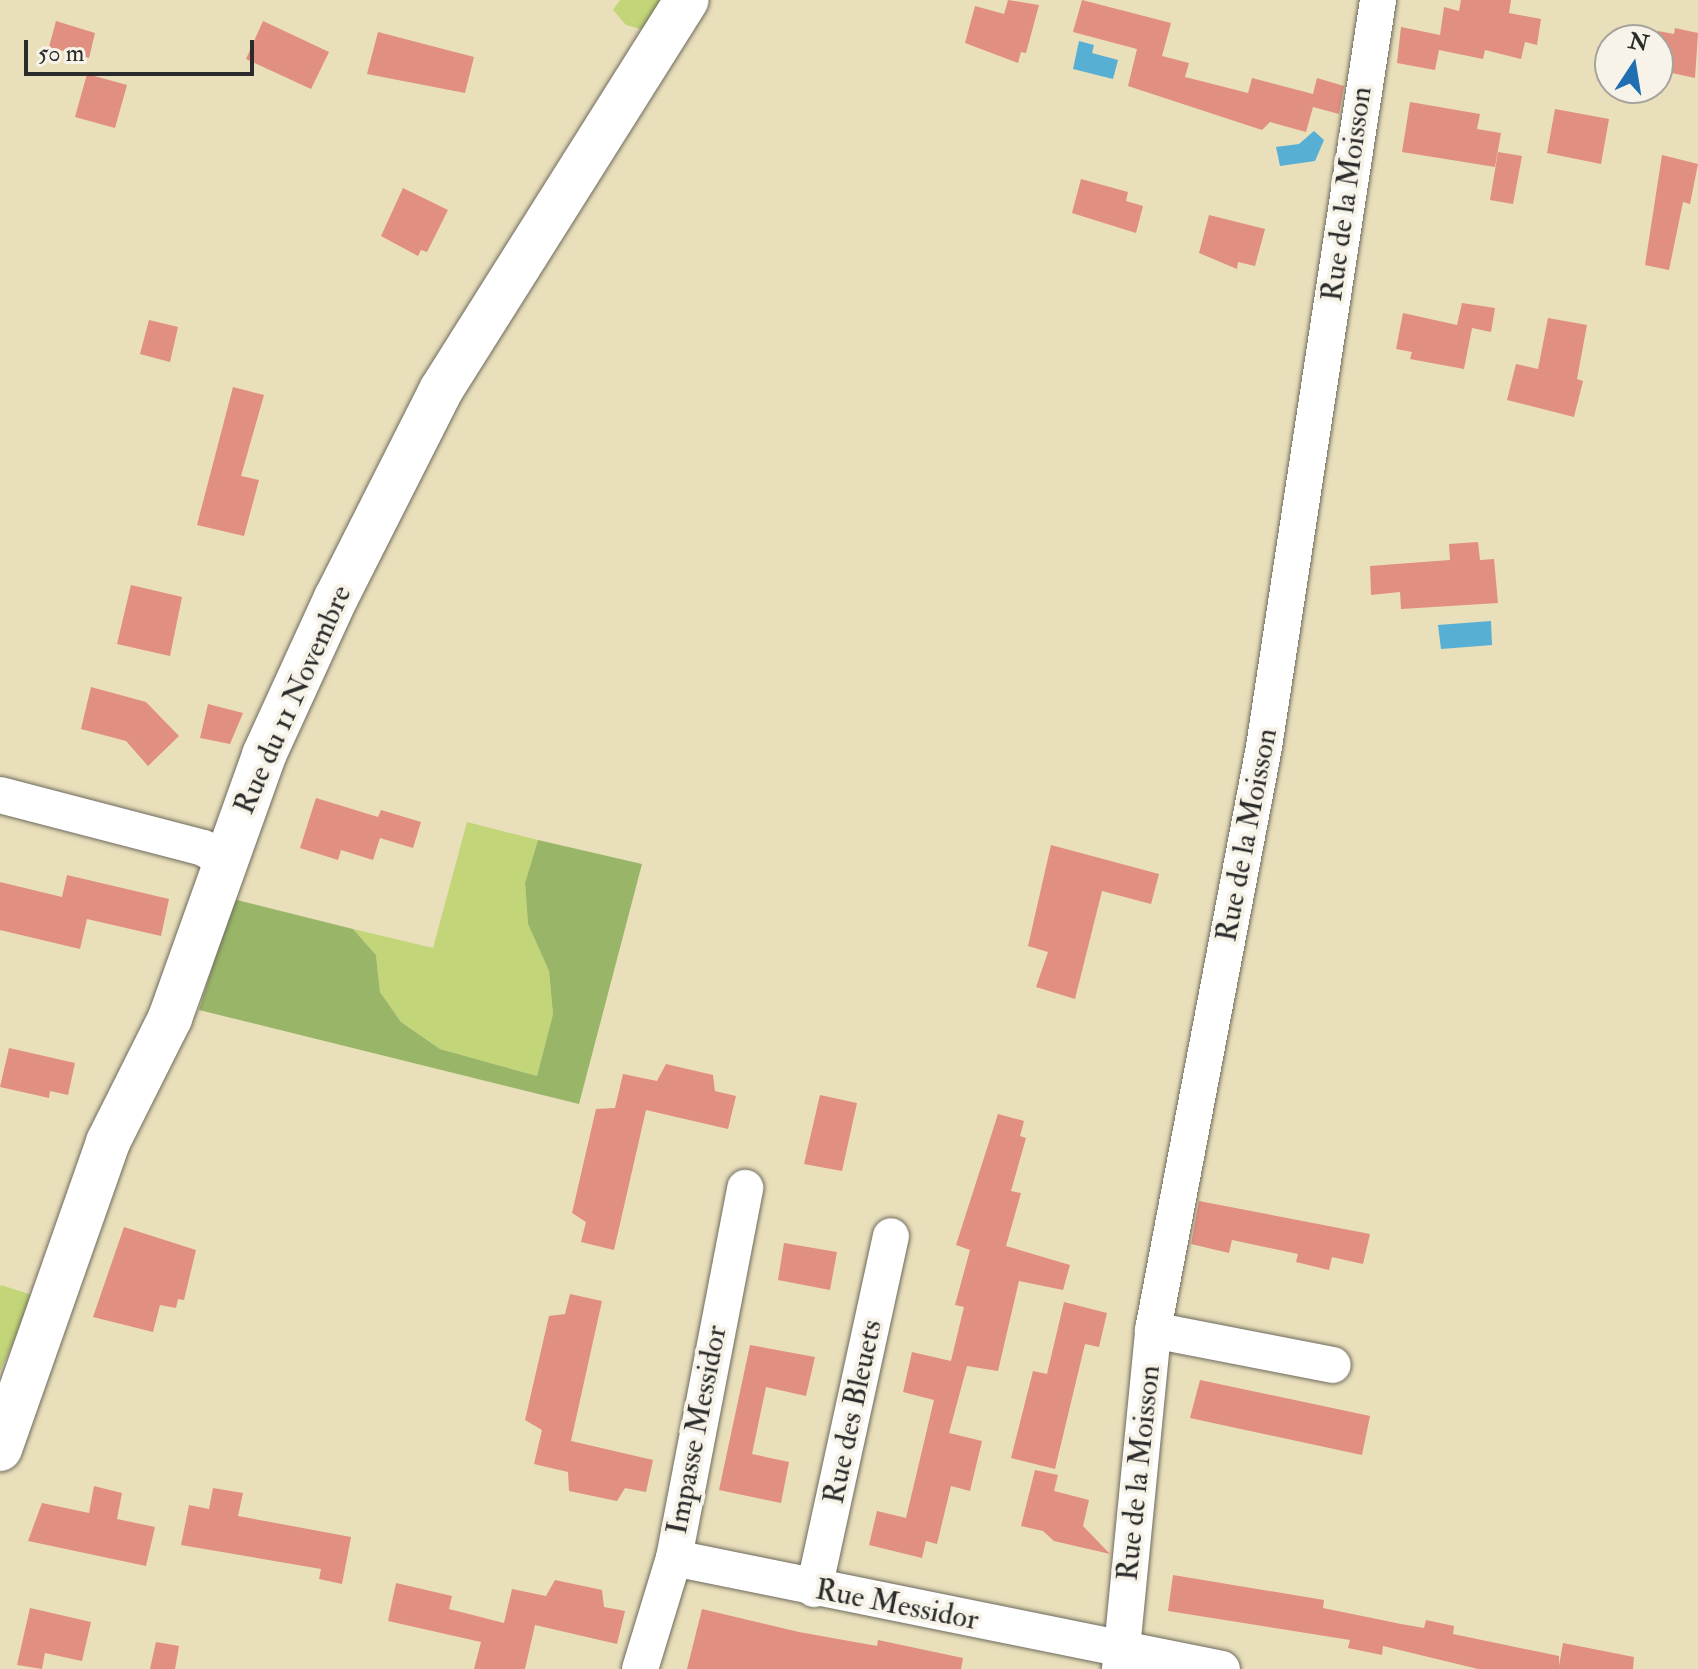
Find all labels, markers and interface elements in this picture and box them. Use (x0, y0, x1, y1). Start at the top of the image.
scale bar (28, 24, 258, 74)
north arrow (1594, 24, 1674, 104)
text: N (1626, 27, 1651, 58)
text: 50 m (38, 38, 84, 69)
street label: Rue de la Moisson (1314, 84, 1380, 304)
street label: Rue du 11 Novembre (226, 580, 360, 820)
street label: Rue de la Moisson (1209, 725, 1285, 945)
street label: Rue des Bleuets (816, 1317, 890, 1507)
street label: Impasse Messidor (659, 1322, 735, 1538)
street label: Rue de la Moisson (1110, 1363, 1168, 1583)
street label: Rue Messidor (812, 1572, 982, 1638)

